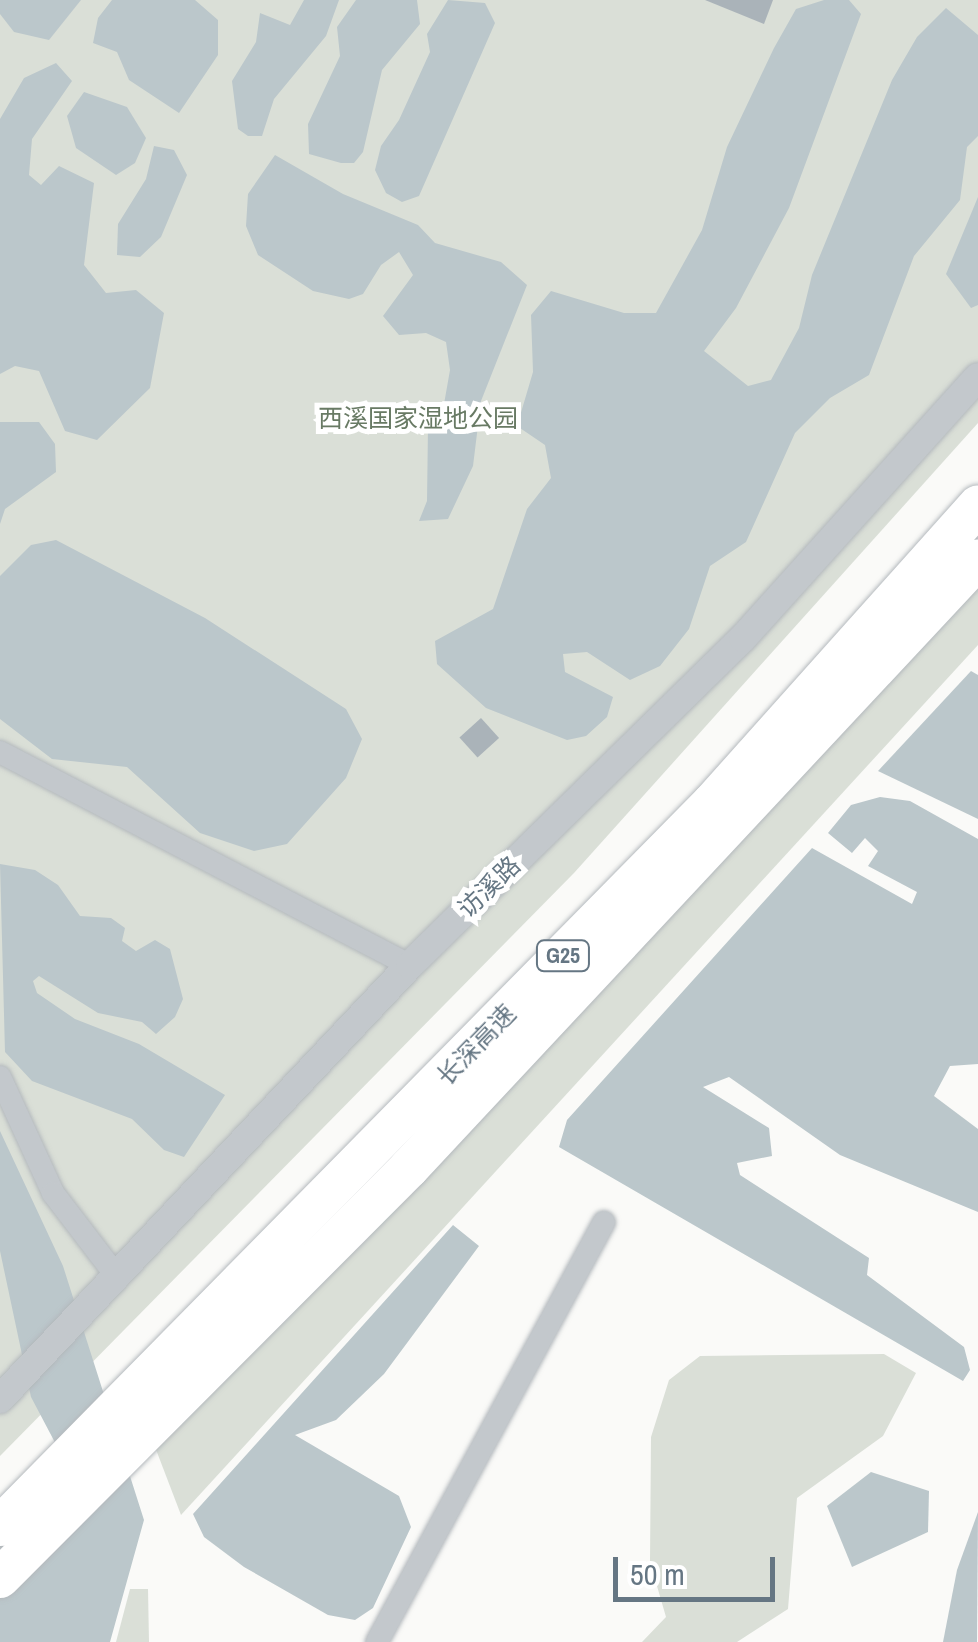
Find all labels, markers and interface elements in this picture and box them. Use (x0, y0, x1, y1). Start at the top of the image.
park label: 西溪国家湿地公园 (318, 403, 518, 433)
street label: 访溪路 (452, 850, 526, 924)
road number: G25 (536, 939, 590, 973)
street label: 长深高速 (430, 999, 522, 1091)
scale bar (618, 1537, 780, 1599)
text: 50 m (630, 1554, 685, 1594)

